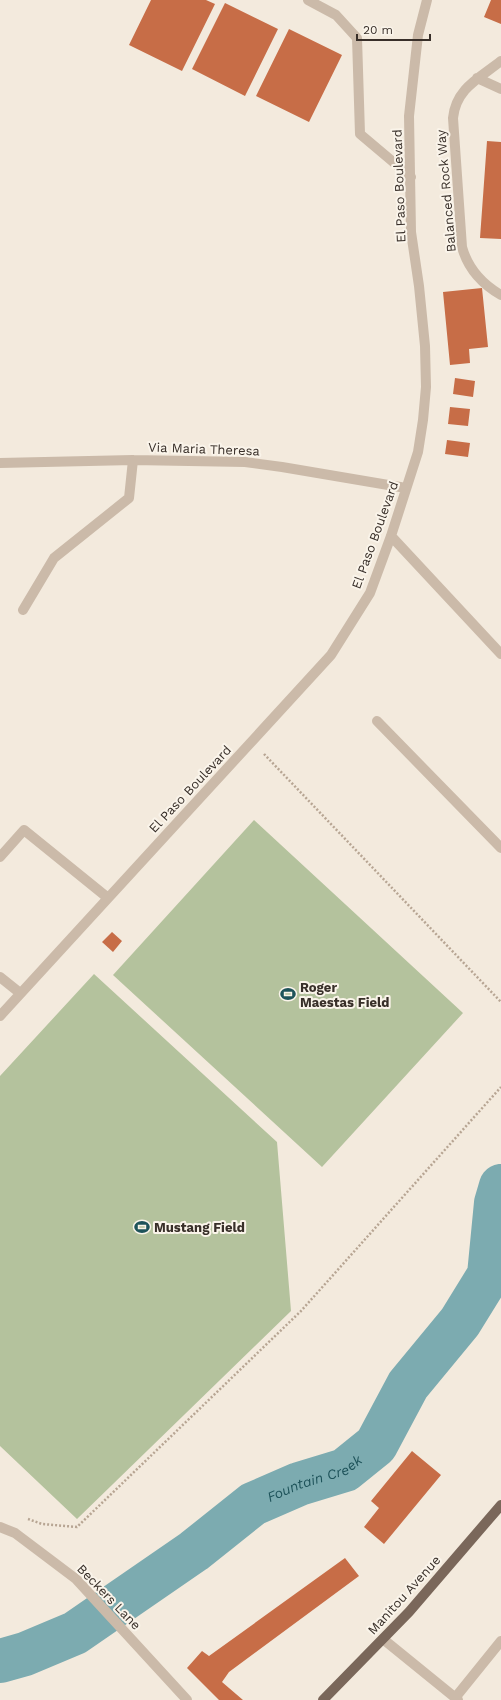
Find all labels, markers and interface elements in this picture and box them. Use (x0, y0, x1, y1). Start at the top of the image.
scale bar (357, 16, 430, 42)
text: 20 m (363, 23, 393, 37)
street label: El Paso Boulevard (390, 129, 408, 243)
street label: Balanced Rock Way (433, 129, 459, 253)
street label: Via Maria Theresa (148, 440, 261, 458)
street label: El Paso Boulevard (349, 479, 401, 591)
street label: El Paso Boulevard (146, 742, 234, 836)
place label: Roger Maestas Field (300, 980, 389, 1010)
sports icon: Roger Maestas Field (279, 985, 297, 1003)
sports icon: Mustang Field (133, 1218, 151, 1236)
place label: Mustang Field (154, 1220, 245, 1235)
water label: Fountain Creek (264, 1451, 365, 1505)
street label: Manitou Avenue (365, 1552, 443, 1638)
street label: Beckers Lane (74, 1561, 144, 1633)

